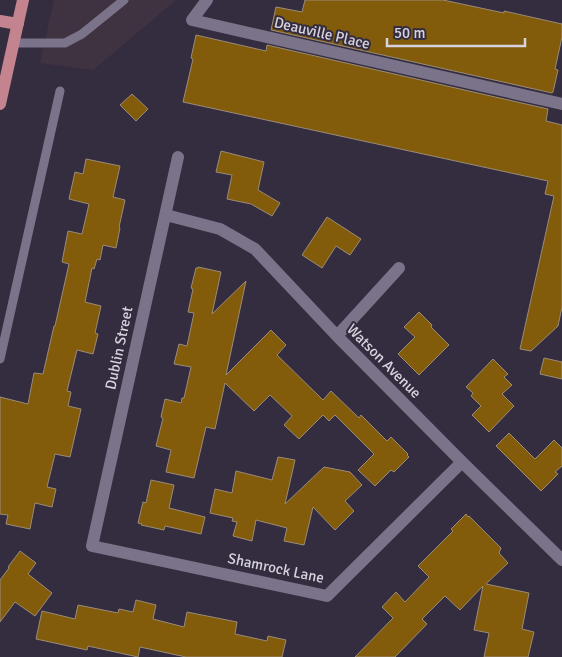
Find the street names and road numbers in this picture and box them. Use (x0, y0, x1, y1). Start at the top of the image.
street label: Deauville Place (272, 13, 372, 53)
street label: Dublin Street (101, 305, 137, 391)
street label: Watson Avenue (343, 320, 425, 402)
street label: Shamrock Lane (226, 549, 326, 587)

